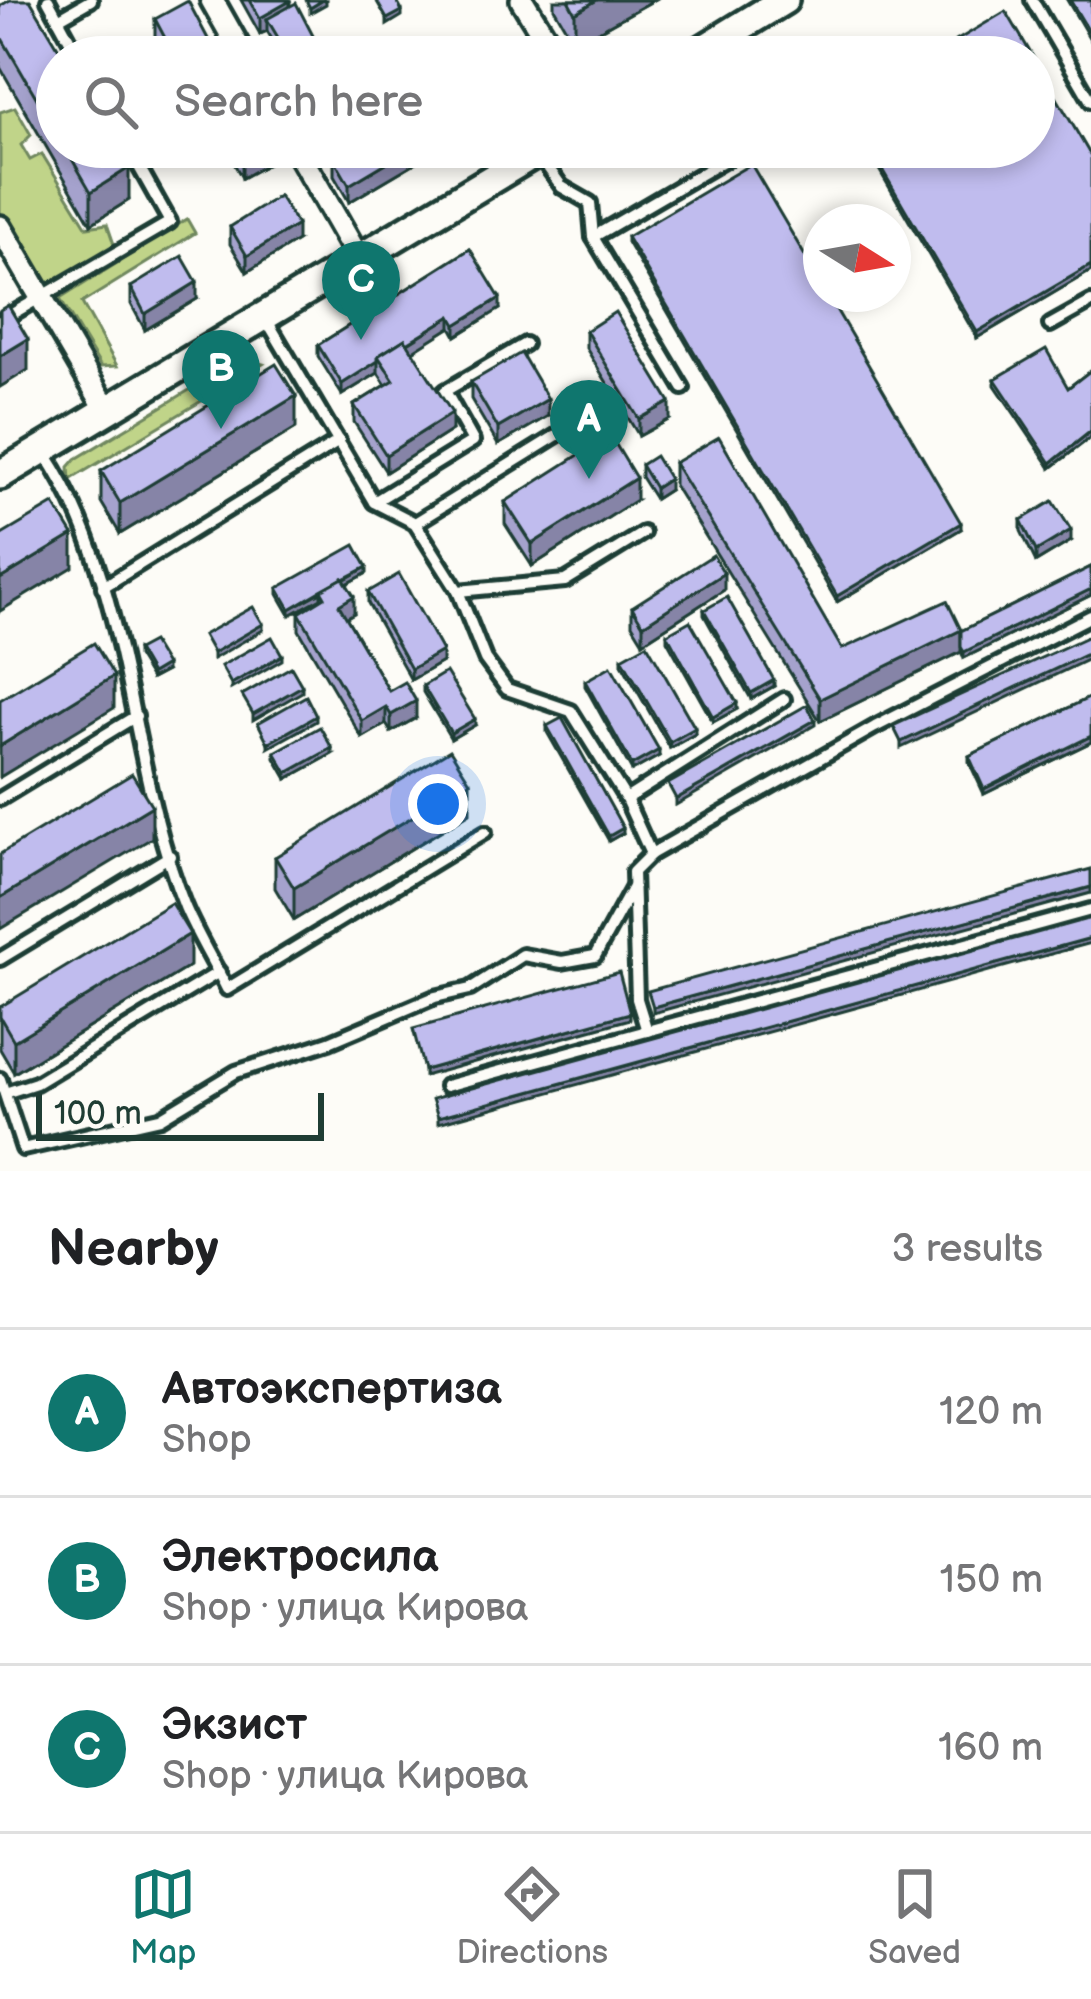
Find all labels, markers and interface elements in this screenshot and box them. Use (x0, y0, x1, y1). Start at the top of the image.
search box (36, 36, 1055, 168)
icon: search (78, 69, 144, 135)
text: Search here (174, 75, 423, 130)
north arrow (803, 204, 911, 312)
pin: C (322, 241, 400, 340)
pin: B (182, 330, 260, 429)
pin: A (550, 380, 628, 479)
your location (408, 774, 468, 834)
scale bar (36, 1087, 324, 1140)
text: 100 m (54, 1094, 142, 1134)
text: Nearby (48, 1219, 219, 1280)
text: 3 results (891, 1226, 1043, 1273)
text: Автоэкспертиза (162, 1362, 502, 1417)
text: A (75, 1389, 99, 1436)
text: 120 m (939, 1389, 1043, 1436)
text: Shop (162, 1417, 252, 1464)
text: Электросила (162, 1530, 438, 1585)
text: B (73, 1557, 101, 1604)
text: 150 m (940, 1557, 1043, 1604)
text: Shop · улица Кирова (162, 1585, 529, 1632)
text: Экзист (162, 1698, 307, 1753)
text: C (73, 1725, 101, 1772)
text: 160 m (938, 1725, 1043, 1772)
text: Shop · улица Кирова (162, 1753, 529, 1800)
tab: Map (130, 1861, 196, 1973)
tab: Directions (457, 1861, 608, 1973)
tab: Saved (868, 1861, 961, 1973)

